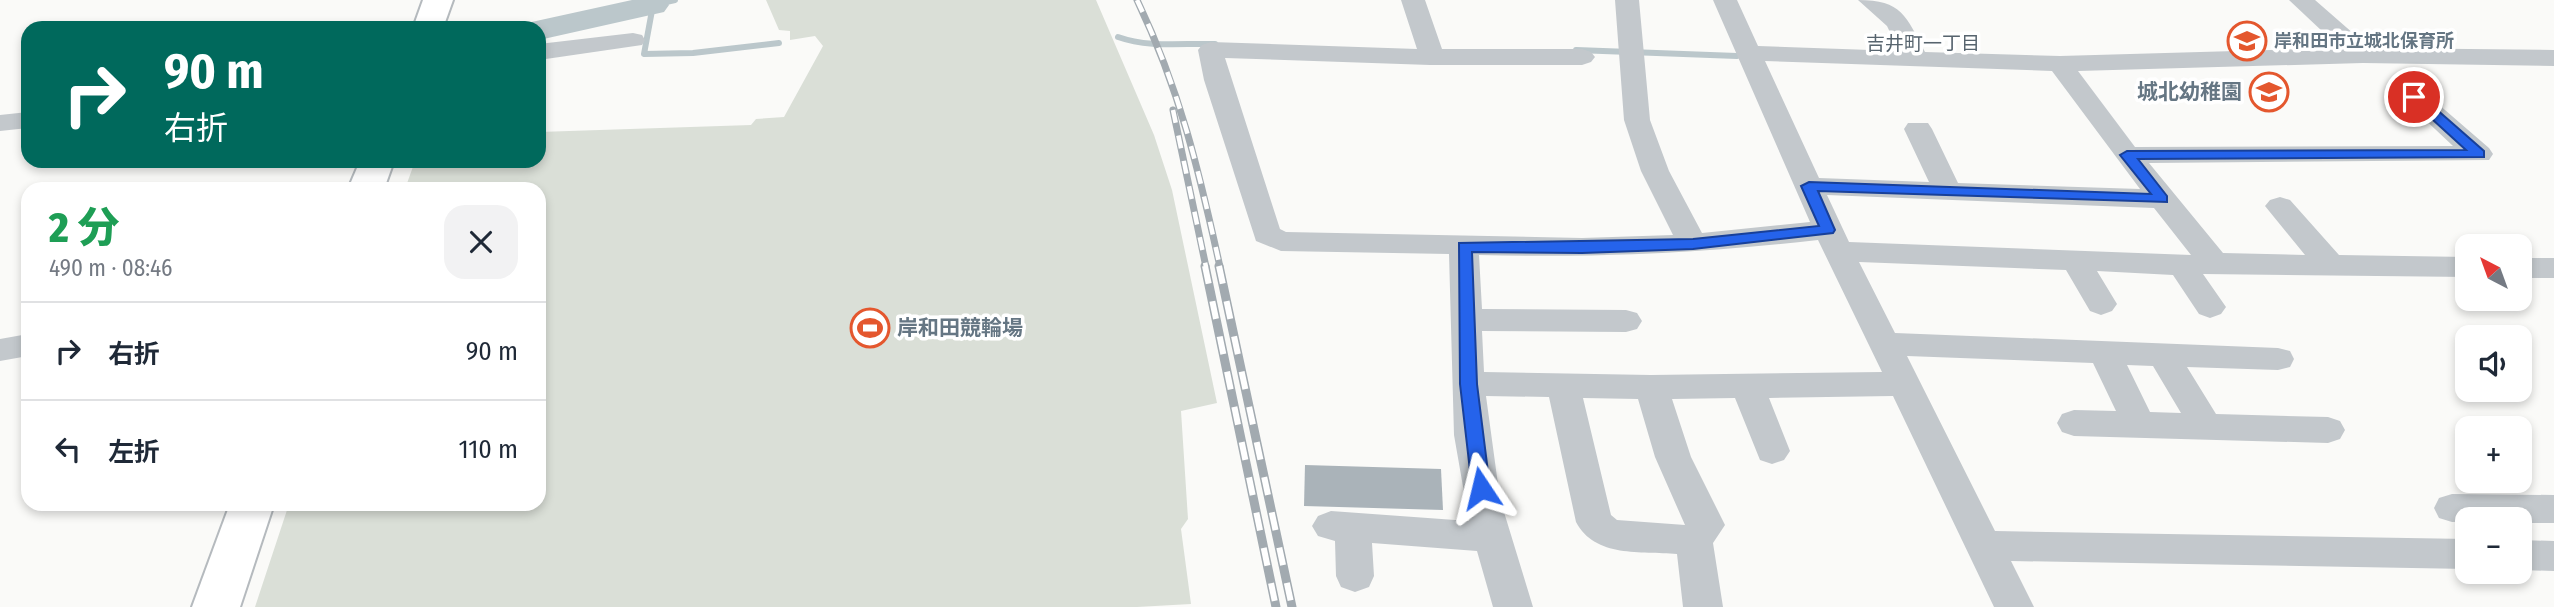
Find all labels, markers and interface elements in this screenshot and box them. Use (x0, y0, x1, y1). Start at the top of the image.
school or university icon: 岸和田市立城北保育所 (2226, 20, 2268, 62)
place label: 岸和田市立城北保育所 (2274, 30, 2454, 52)
district label: 吉井町一丁目 (1866, 32, 1980, 55)
text: 90 m (164, 42, 264, 101)
icon: right (49, 49, 140, 140)
pin (2384, 67, 2444, 127)
school or university icon: 城北幼稚園 (2248, 71, 2290, 113)
icon: arrive (2395, 78, 2433, 116)
place label: 城北幼稚園 (2137, 79, 2242, 105)
text: 右折 (164, 109, 228, 147)
text: 2 分 (49, 203, 119, 253)
button: close (444, 205, 518, 279)
north arrow (2455, 234, 2532, 312)
map controls (2455, 234, 2532, 584)
text: 490 m · 08:46 (49, 254, 172, 282)
sports icon: 岸和田競輪場 (849, 307, 891, 349)
place label: 岸和田競輪場 (897, 315, 1023, 341)
button: sound (2455, 325, 2532, 402)
icon: right (49, 332, 87, 370)
text: 90 m (466, 336, 518, 367)
text: 右折 (108, 339, 160, 370)
button: + (2455, 416, 2532, 493)
icon: left (49, 430, 87, 468)
text: 110 m (458, 434, 518, 465)
text: 左折 (108, 437, 160, 468)
position arrow (1444, 451, 1518, 525)
button: − (2455, 507, 2532, 584)

